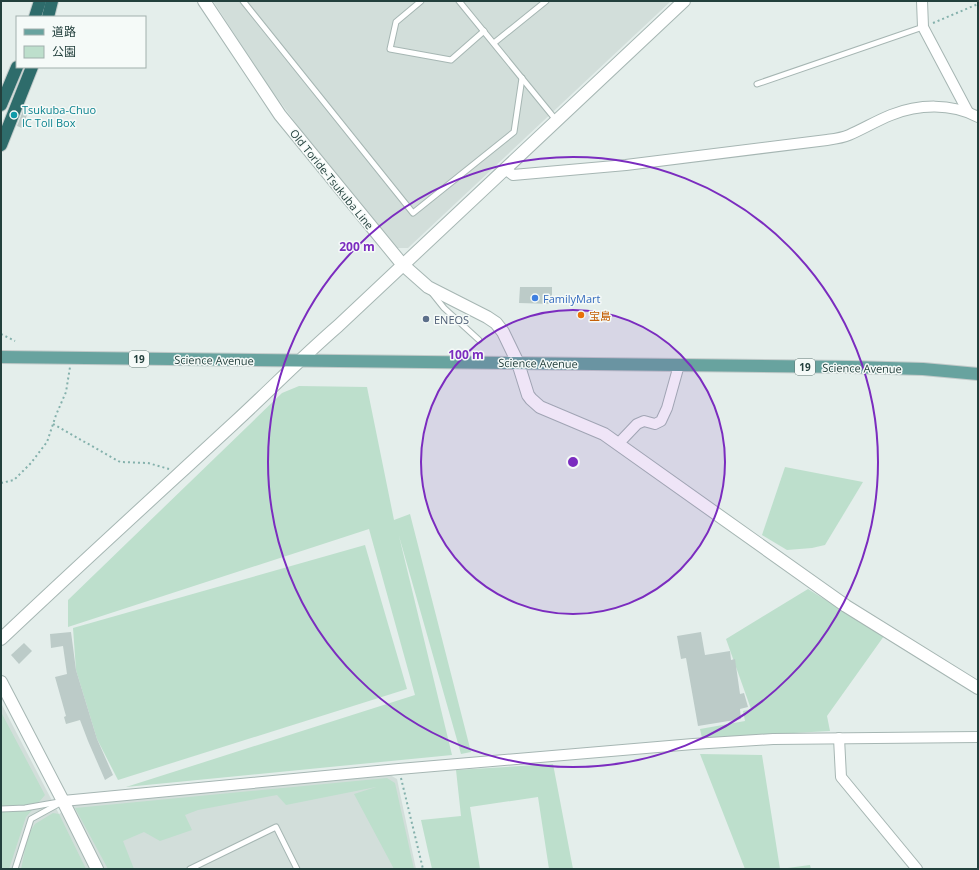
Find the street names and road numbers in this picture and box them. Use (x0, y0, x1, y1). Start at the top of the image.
street label: Old Toride-Tsukuba Line (287, 126, 377, 232)
road number: 19 (129, 351, 149, 367)
street label: Science Avenue (174, 352, 254, 368)
street label: Science Avenue (498, 355, 578, 371)
road number: 19 (795, 359, 815, 375)
street label: Science Avenue (822, 360, 902, 376)

